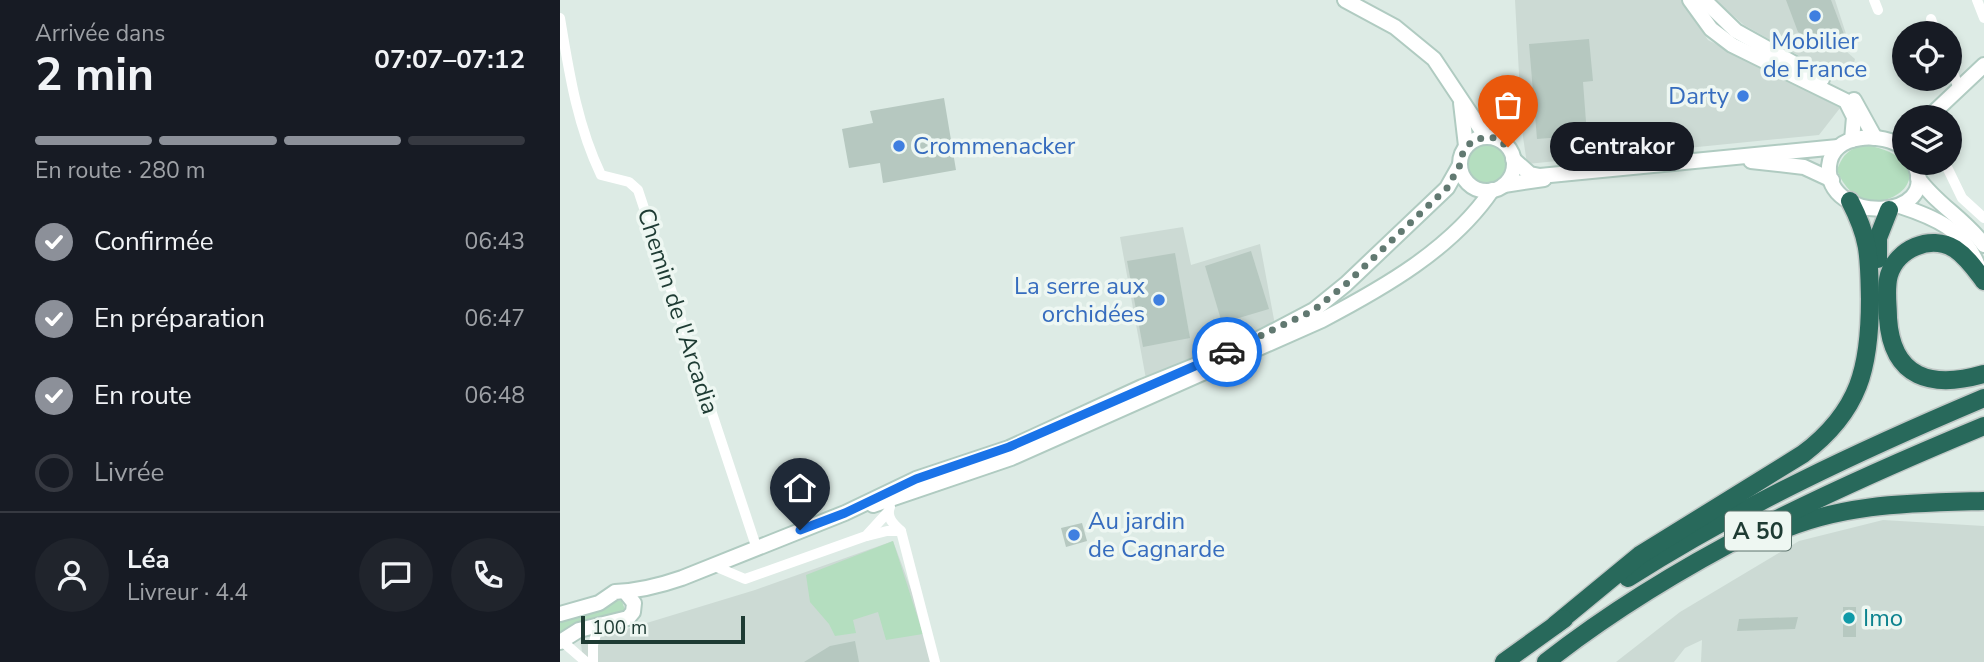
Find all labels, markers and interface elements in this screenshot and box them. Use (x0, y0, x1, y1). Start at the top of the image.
marker: Mobilier de France (1807, 8, 1823, 24)
text: Arrivée dans (35, 18, 165, 49)
map controls (1892, 21, 1962, 175)
button: locate (1892, 21, 1962, 91)
place label: Mobilier de France (1763, 25, 1867, 85)
text: 07:07–07:12 (374, 42, 525, 77)
text: 2 min (35, 43, 154, 106)
pin (1478, 75, 1538, 147)
place label: Darty (1668, 80, 1730, 112)
icon: bag (1489, 86, 1527, 124)
marker: Darty (1735, 88, 1751, 104)
button: layers (1892, 105, 1962, 175)
callout: Centrakor (1550, 122, 1694, 172)
place label: Crommenacker (913, 130, 1076, 162)
text: Centrakor (1569, 131, 1675, 162)
marker: Crommenacker (891, 138, 907, 154)
text: En route · 280 m (35, 155, 205, 186)
street label: Chemin de l'Arcadia (630, 204, 726, 418)
icon: check (35, 223, 73, 261)
text: Confirmée (94, 224, 214, 259)
text: 06:43 (465, 226, 525, 257)
place label: La serre aux orchidées (1014, 270, 1145, 330)
marker: La serre aux orchidées (1151, 292, 1167, 308)
icon: check (35, 300, 73, 338)
text: En préparation (94, 301, 265, 336)
text: 06:47 (465, 303, 525, 334)
courier (1192, 317, 1262, 387)
icon: car (1208, 333, 1246, 371)
icon: check (35, 377, 73, 415)
text: En route (94, 378, 192, 413)
text: 06:48 (465, 380, 525, 411)
text: Livrée (94, 455, 164, 490)
pin (770, 458, 830, 530)
icon: home (781, 469, 819, 507)
place label: Au jardin de Cagnarde (1088, 505, 1225, 565)
road number: A 50 (1725, 512, 1791, 551)
marker: Au jardin de Cagnarde (1066, 527, 1082, 543)
button: person (35, 538, 109, 612)
button: chat (359, 538, 433, 612)
button: phone (451, 538, 525, 612)
text: Léa (127, 542, 170, 577)
text: Livreur · 4.4 (127, 577, 248, 608)
place label: Imo (1863, 602, 1903, 634)
marker: Imo (1841, 610, 1857, 626)
scale bar (581, 613, 746, 645)
text: 100 m (592, 615, 647, 641)

